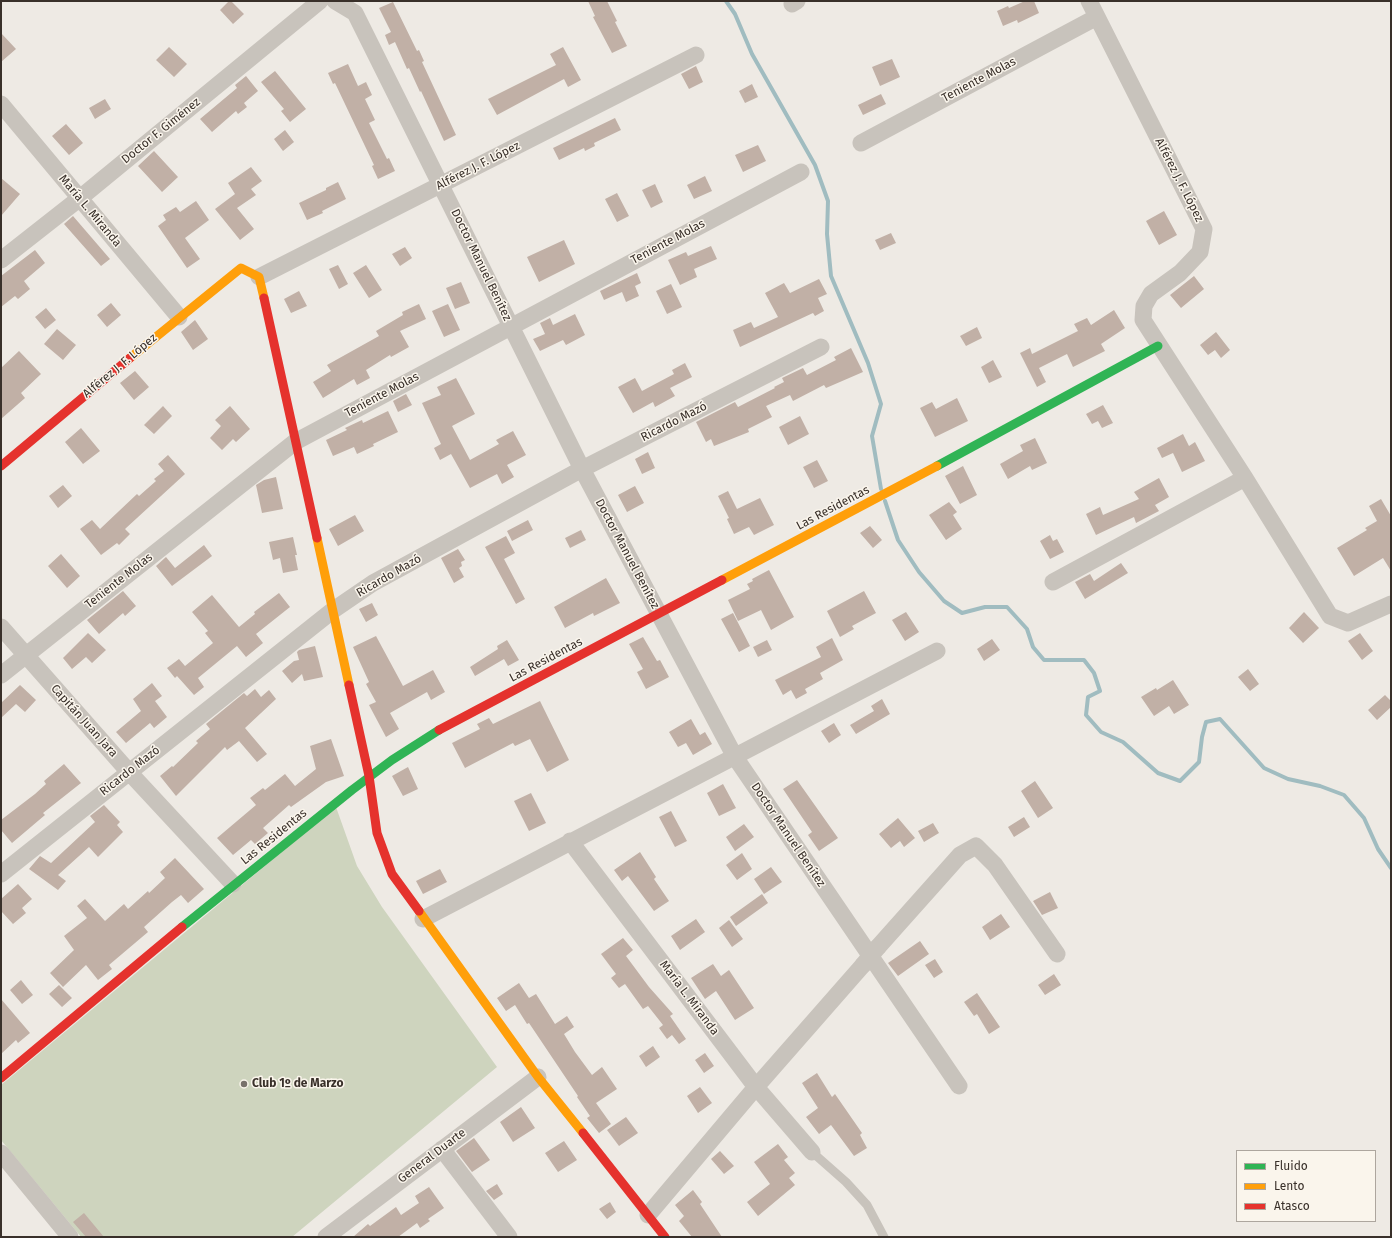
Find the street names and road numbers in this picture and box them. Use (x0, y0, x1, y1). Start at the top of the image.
street label: Teniente Molas (940, 54, 1018, 106)
street label: Doctor F. Giménez (119, 95, 203, 167)
street label: Alférez J. F. López (1152, 136, 1206, 224)
street label: Alférez J. F. López (434, 139, 522, 193)
street label: María L. Miranda (56, 172, 124, 250)
street label: Doctor Manuel Benítez (448, 207, 514, 323)
street label: Teniente Molas (629, 216, 707, 268)
street label: Alférez J. F. López (80, 331, 160, 401)
street label: Teniente Molas (343, 369, 421, 421)
street label: Ricardo Mazó (638, 399, 710, 445)
street label: Las Residentas (794, 483, 872, 533)
street label: Doctor Manuel Benítez (592, 496, 662, 612)
street label: Teniente Molas (82, 550, 156, 612)
street label: Ricardo Mazó (354, 552, 424, 600)
street label: Las Residentas (507, 635, 585, 685)
street label: Capitán Juan Jara (48, 682, 120, 760)
street label: Ricardo Mazó (97, 743, 163, 799)
street label: Doctor Manuel Benítez (748, 780, 828, 890)
street label: Las Residentas (238, 806, 310, 868)
street label: María L. Miranda (656, 958, 722, 1038)
street label: General Duarte (395, 1126, 469, 1186)

